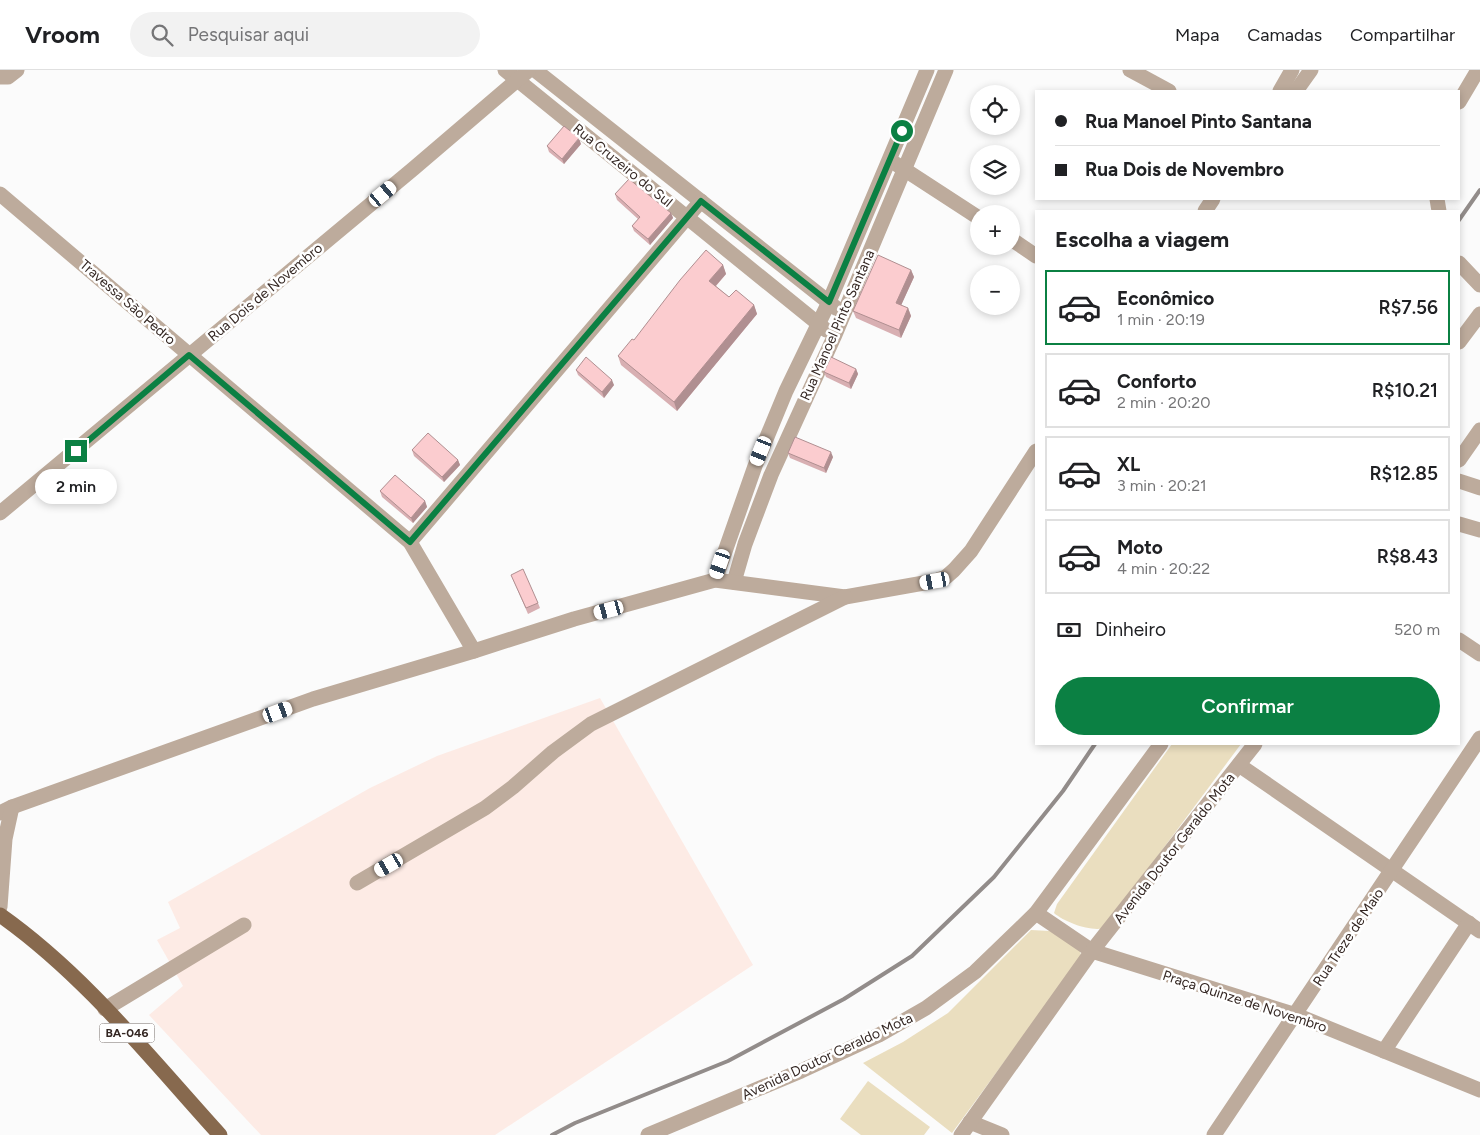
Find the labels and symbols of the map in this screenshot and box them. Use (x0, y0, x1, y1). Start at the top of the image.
street label: Rua Cruzeiro do Sul (569, 120, 676, 211)
route start (891, 120, 913, 142)
car (366, 179, 399, 209)
street label: Rua Dois de Novembro (205, 240, 326, 345)
street label: Rua Manoel Pinto Santana (797, 247, 878, 403)
street label: Travessa São Pedro (76, 256, 179, 349)
car (748, 434, 773, 468)
route end (65, 440, 87, 462)
callout: 2 min (35, 468, 117, 504)
car (708, 547, 731, 581)
car (918, 571, 951, 591)
car (592, 599, 625, 621)
car (261, 700, 294, 724)
street label: Avenida Doutor Geraldo Mota (1110, 770, 1238, 927)
car (372, 851, 405, 879)
street label: Rua Treze de Maio (1309, 885, 1387, 989)
street label: Praça Quinze de Novembro (1161, 967, 1329, 1036)
street label: Avenida Doutor Geraldo Mota (739, 1009, 915, 1104)
road number: BA-046 (100, 1024, 154, 1042)

